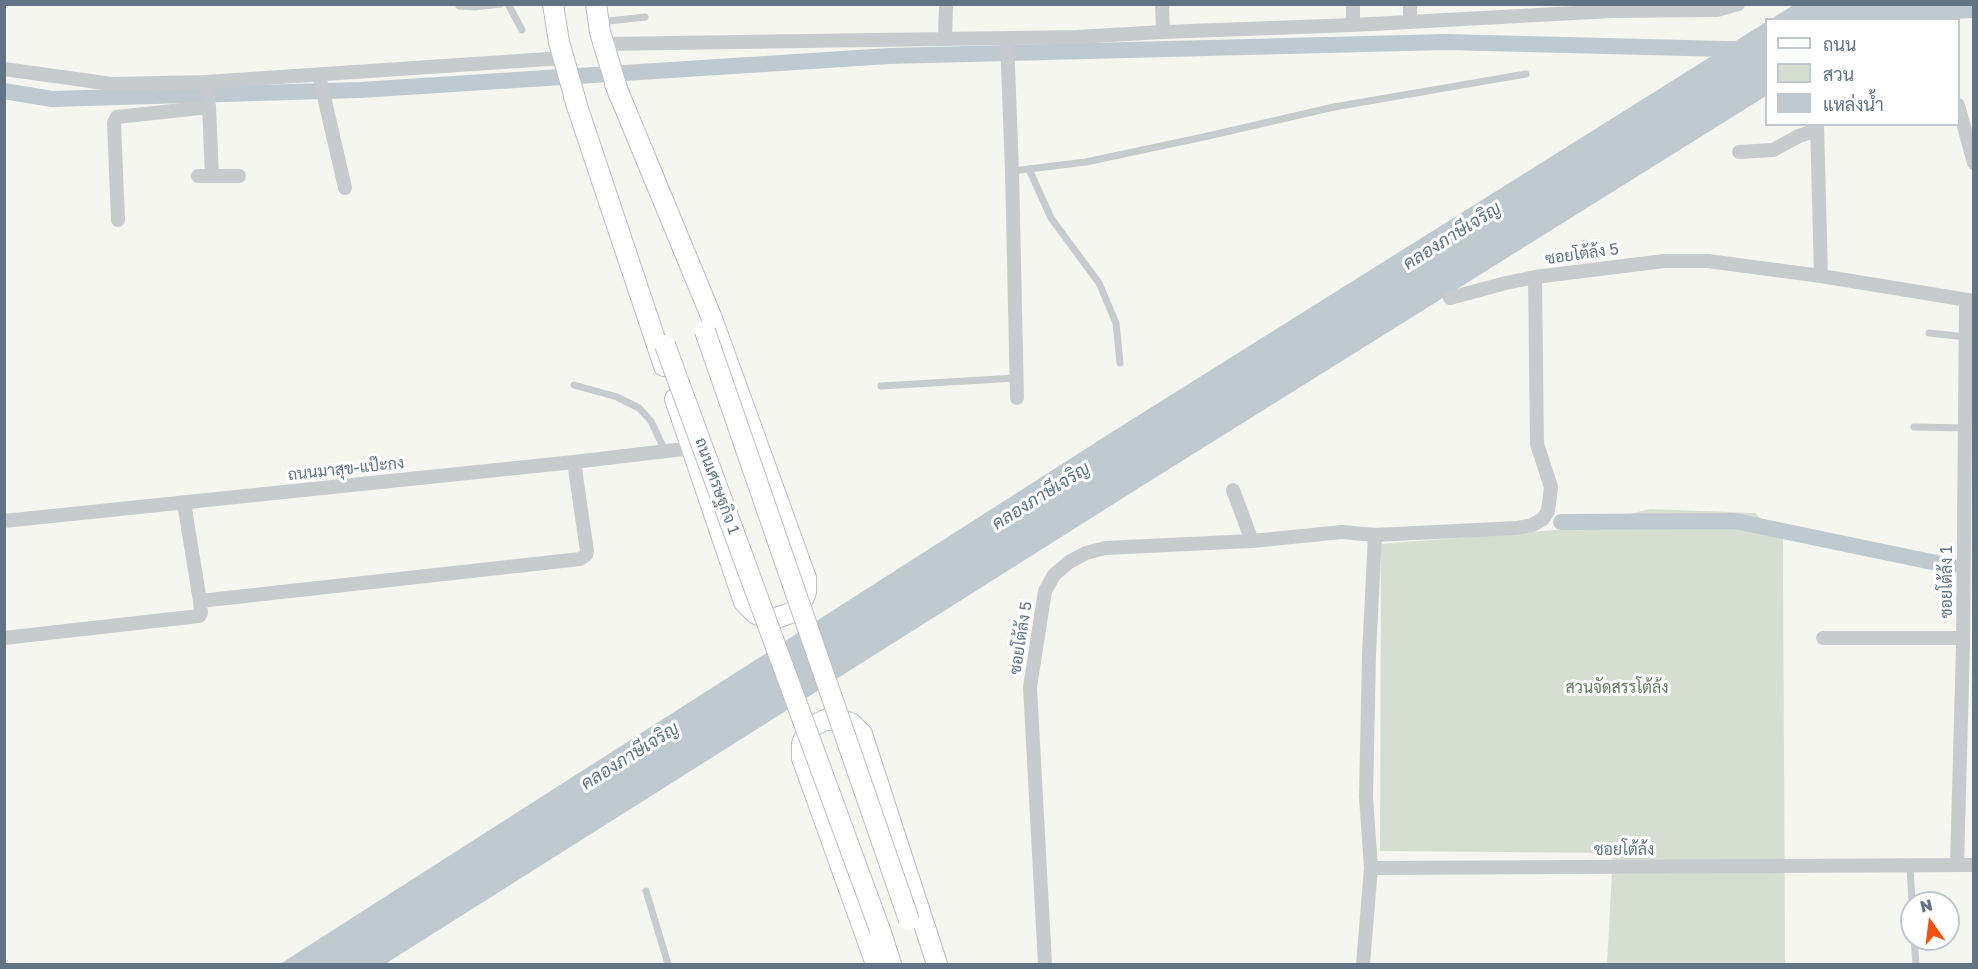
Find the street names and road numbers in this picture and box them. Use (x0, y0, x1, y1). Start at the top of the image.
street label: ซอยโต้ล้ง 5 (1544, 239, 1620, 269)
street label: ถนนเศรษฐกิจ 1 (691, 435, 743, 537)
street label: ถนนมาสุข-แป๊ะกง (287, 453, 405, 485)
street label: ซอยโต้ล้ง 1 (1937, 546, 1957, 618)
street label: ซอยโต้ล้ง 5 (1006, 600, 1036, 676)
street label: ซอยโต้ล้ง (1594, 840, 1654, 860)

